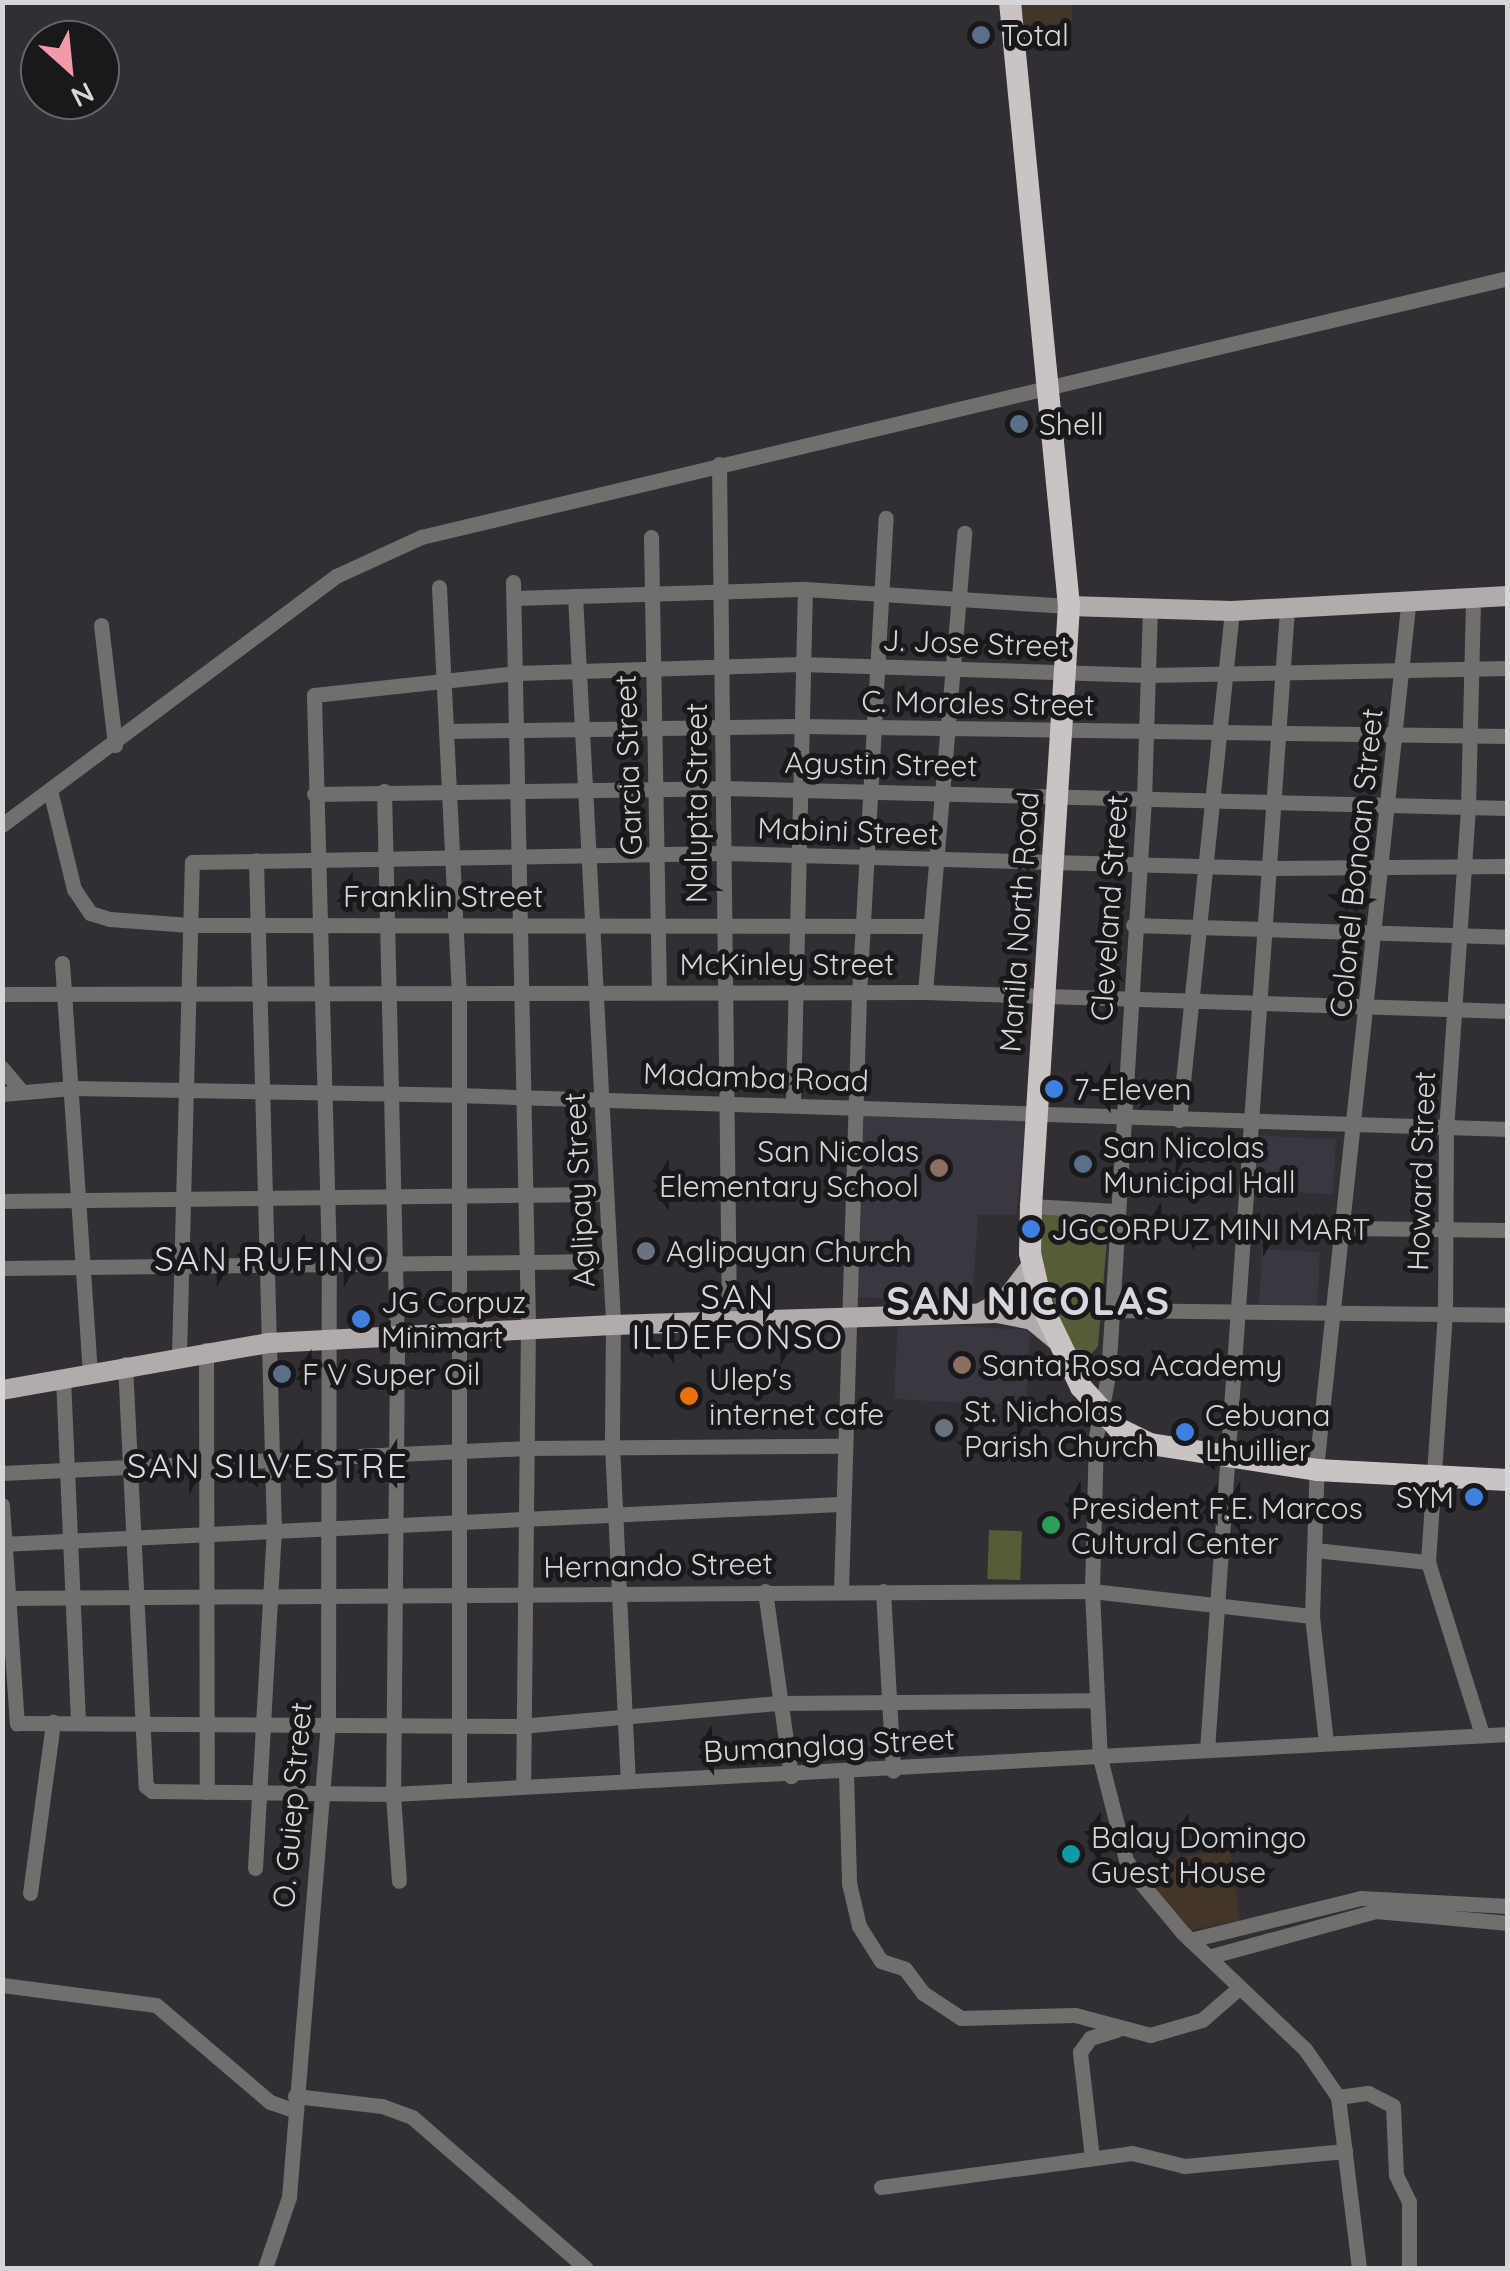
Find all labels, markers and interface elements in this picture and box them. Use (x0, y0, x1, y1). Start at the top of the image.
place label: Total (1001, 17, 1069, 53)
north arrow (20, 20, 120, 120)
marker: Total (970, 24, 992, 46)
text: N (66, 75, 100, 116)
place label: Shell (1039, 406, 1104, 442)
marker: Shell (1008, 413, 1030, 435)
street label: J. Jose Street (882, 622, 1070, 664)
street label: Garcia Street (607, 674, 649, 856)
street label: C. Morales Street (861, 683, 1095, 723)
street label: Nalupta Street (678, 703, 714, 903)
street label: Colonel Bonoan Street (1322, 707, 1390, 1019)
street label: Agustin Street (784, 744, 978, 784)
street label: Manila North Road (992, 790, 1046, 1054)
street label: Cleveland Street (1083, 794, 1135, 1022)
street label: Mabini Street (757, 810, 939, 852)
street label: Franklin Street (343, 878, 543, 914)
street label: McKinley Street (680, 946, 894, 982)
street label: Madamba Road (643, 1055, 869, 1099)
place label: 7-Eleven (1074, 1071, 1192, 1107)
street label: Howard Street (1400, 1071, 1442, 1271)
marker: 7-Eleven (1043, 1078, 1065, 1100)
street label: Aglipay Street (556, 1092, 602, 1288)
place label: San Nicolas Municipal Hall (1103, 1129, 1296, 1200)
place label: San Nicolas Elementary School (659, 1133, 919, 1204)
marker: San Nicolas Municipal Hall (1072, 1153, 1094, 1175)
marker: San Nicolas Elementary School (928, 1157, 950, 1179)
place label: JGCORPUZ MINI MART (1051, 1211, 1370, 1247)
marker: JGCORPUZ MINI MART (1020, 1218, 1042, 1240)
place label: Aglipayan Church (666, 1233, 912, 1269)
district label: SAN RUFINO (154, 1237, 386, 1279)
marker: Aglipayan Church (635, 1240, 657, 1262)
district label: SAN ILDEFONSO (631, 1275, 845, 1357)
district label: SAN NICOLAS (886, 1276, 1172, 1324)
place label: JG Corpuz Minimart (381, 1284, 526, 1354)
marker: JG Corpuz Minimart (350, 1308, 372, 1330)
place label: Santa Rosa Academy (982, 1347, 1282, 1383)
marker: Santa Rosa Academy (951, 1354, 973, 1376)
place label: F V Super Oil (302, 1356, 480, 1392)
place label: Ulep's internet cafe (709, 1361, 884, 1432)
marker: F V Super Oil (271, 1363, 293, 1385)
marker: Ulep's internet cafe (678, 1385, 700, 1407)
place label: St. Nicholas Parish Church (964, 1393, 1154, 1464)
place label: Cebuana Lhuillier (1205, 1397, 1330, 1468)
marker: St. Nicholas Parish Church (933, 1417, 955, 1439)
marker: Cebuana Lhuillier (1174, 1421, 1196, 1443)
district label: SAN SILVESTRE (127, 1444, 409, 1486)
place label: SYM (1396, 1479, 1454, 1515)
marker: SYM (1463, 1486, 1485, 1508)
place label: President F.E. Marcos Cultural Center (1071, 1490, 1363, 1560)
marker: President F.E. Marcos Cultural Center (1040, 1514, 1062, 1536)
street label: Hernando Street (543, 1545, 773, 1585)
street label: O. Guiep Street (265, 1701, 319, 1909)
street label: Bumanglag Street (702, 1720, 956, 1770)
place label: Balay Domingo Guest House (1091, 1819, 1306, 1890)
marker: Balay Domingo Guest House (1060, 1843, 1082, 1865)

